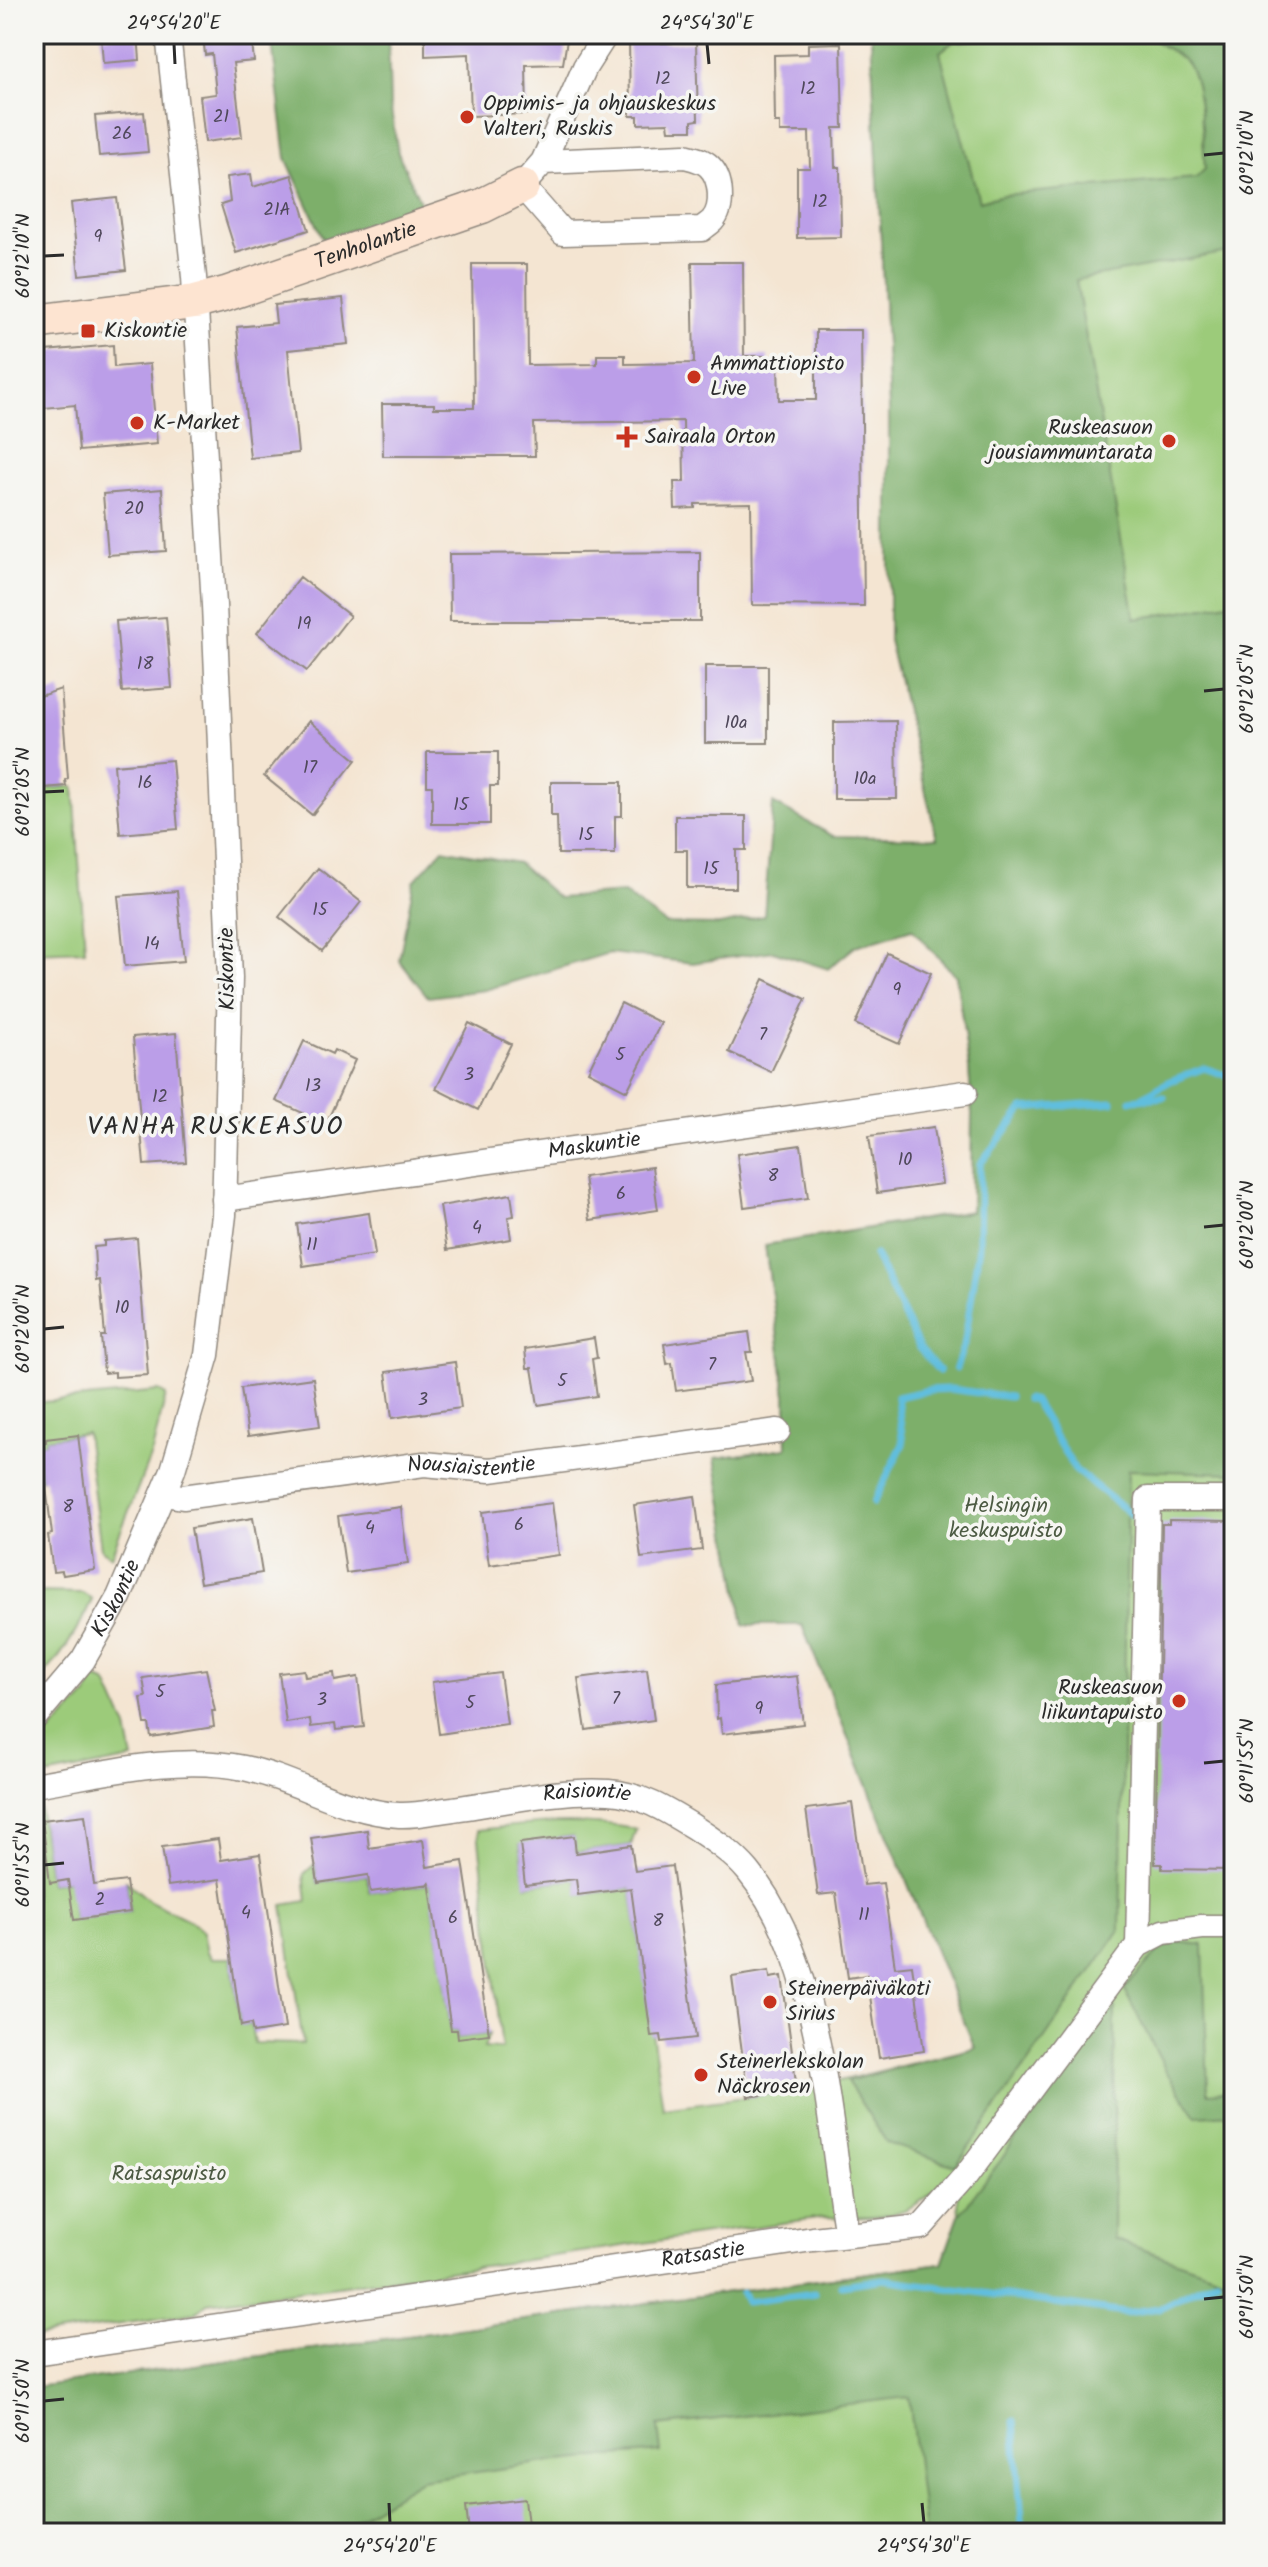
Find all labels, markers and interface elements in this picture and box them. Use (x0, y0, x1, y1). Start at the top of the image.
text: 24°54'20"E (127, 8, 222, 40)
text: 24°54'30"E (660, 8, 755, 40)
house number: 12 (655, 65, 671, 94)
house number: 12 (800, 75, 816, 104)
place label: Oppimis- ja ohjauskeskus Valteri, Ruskis (483, 87, 717, 147)
house number: 21 (213, 103, 229, 132)
marker: Oppimis- ja ohjauskeskus Valteri, Ruskis (458, 108, 476, 126)
text: 60°12'10"N (1232, 110, 1264, 196)
house number: 26 (112, 120, 132, 149)
house number: 12 (812, 188, 828, 217)
house number: 21A (263, 196, 291, 225)
street label: Tenholantie (310, 212, 422, 280)
text: 60°12'10"N (8, 213, 40, 299)
house number: 9 (94, 223, 103, 252)
place label: Kiskontie (104, 314, 187, 349)
marker: Kiskontie (79, 322, 97, 340)
place label: Ammattiopisto Live (710, 347, 845, 407)
marker: Ammattiopisto Live (685, 368, 703, 386)
place label: K-Market (153, 406, 240, 441)
place label: Ruskeasuon jousiammuntarata (984, 411, 1153, 471)
marker: K-Market (128, 414, 146, 432)
place label: Sairaala Orton (645, 420, 776, 455)
marker: Sairaala Orton (616, 426, 638, 448)
marker: Ruskeasuon jousiammuntarata (1160, 432, 1178, 450)
house number: 20 (124, 495, 144, 524)
house number: 19 (297, 610, 311, 639)
text: 60°12'05"N (1232, 644, 1264, 734)
house number: 18 (137, 650, 153, 679)
house number: 10a (724, 709, 748, 738)
text: 60°12'05"N (8, 747, 40, 837)
house number: 17 (303, 754, 318, 783)
house number: 10a (853, 765, 877, 794)
house number: 16 (137, 769, 153, 798)
house number: 15 (453, 791, 470, 820)
house number: 15 (578, 821, 595, 850)
house number: 15 (703, 855, 720, 884)
house number: 15 (312, 896, 329, 925)
street label: Kiskontie (210, 927, 246, 1011)
house number: 14 (144, 930, 160, 959)
house number: 9 (893, 976, 902, 1005)
house number: 7 (759, 1021, 768, 1050)
house number: 5 (615, 1041, 626, 1070)
house number: 3 (464, 1061, 474, 1090)
house number: 13 (305, 1072, 321, 1101)
house number: 12 (152, 1083, 168, 1112)
district label: VANHA RUSKEASUO (87, 1106, 345, 1148)
street label: Maskuntie (546, 1122, 643, 1170)
house number: 10 (898, 1146, 912, 1175)
house number: 8 (768, 1162, 779, 1191)
house number: 6 (616, 1180, 626, 1209)
text: 60°12'00"N (1232, 1181, 1264, 1269)
house number: 4 (472, 1214, 482, 1243)
house number: 11 (306, 1231, 318, 1260)
text: 60°12'00"N (8, 1285, 40, 1373)
house number: 10 (115, 1294, 129, 1323)
house number: 7 (708, 1351, 717, 1380)
house number: 5 (557, 1367, 568, 1396)
house number: 3 (418, 1386, 428, 1415)
street label: Nousiaistentie (405, 1446, 538, 1488)
park label: Helsingin keskuspuisto (949, 1489, 1063, 1549)
house number: 8 (63, 1493, 74, 1522)
house number: 6 (514, 1511, 524, 1540)
house number: 4 (365, 1514, 375, 1543)
street label: Kiskontie (82, 1554, 150, 1644)
place label: Ruskeasuon liikuntapuisto (1041, 1671, 1163, 1731)
house number: 5 (155, 1678, 166, 1707)
house number: 7 (612, 1685, 621, 1714)
house number: 3 (317, 1686, 327, 1715)
house number: 5 (465, 1689, 476, 1718)
marker: Ruskeasuon liikuntapuisto (1170, 1692, 1188, 1710)
house number: 9 (755, 1695, 764, 1724)
text: 60°11'55"N (1232, 1719, 1264, 1804)
street label: Raisiontie (541, 1774, 635, 1813)
text: 60°11'55"N (8, 1823, 40, 1908)
house number: 2 (95, 1886, 105, 1915)
house number: 4 (241, 1899, 251, 1928)
house number: 11 (858, 1901, 870, 1930)
house number: 6 (448, 1904, 458, 1933)
house number: 8 (653, 1907, 664, 1936)
place label: Steinerpäiväkoti Sirius (786, 1972, 931, 2032)
marker: Steinerpäiväkoti Sirius (761, 1993, 779, 2011)
place label: Steinerlekskolan Näckrosen (717, 2045, 864, 2105)
marker: Steinerlekskolan Näckrosen (692, 2066, 710, 2084)
park label: Ratsaspuisto (112, 2157, 226, 2192)
street label: Ratsastie (659, 2232, 747, 2279)
text: 60°11'50"N (1232, 2255, 1264, 2339)
text: 60°11'50"N (8, 2359, 40, 2443)
text: 24°54'20"E (343, 2531, 438, 2563)
text: 24°54'30"E (877, 2531, 972, 2563)

